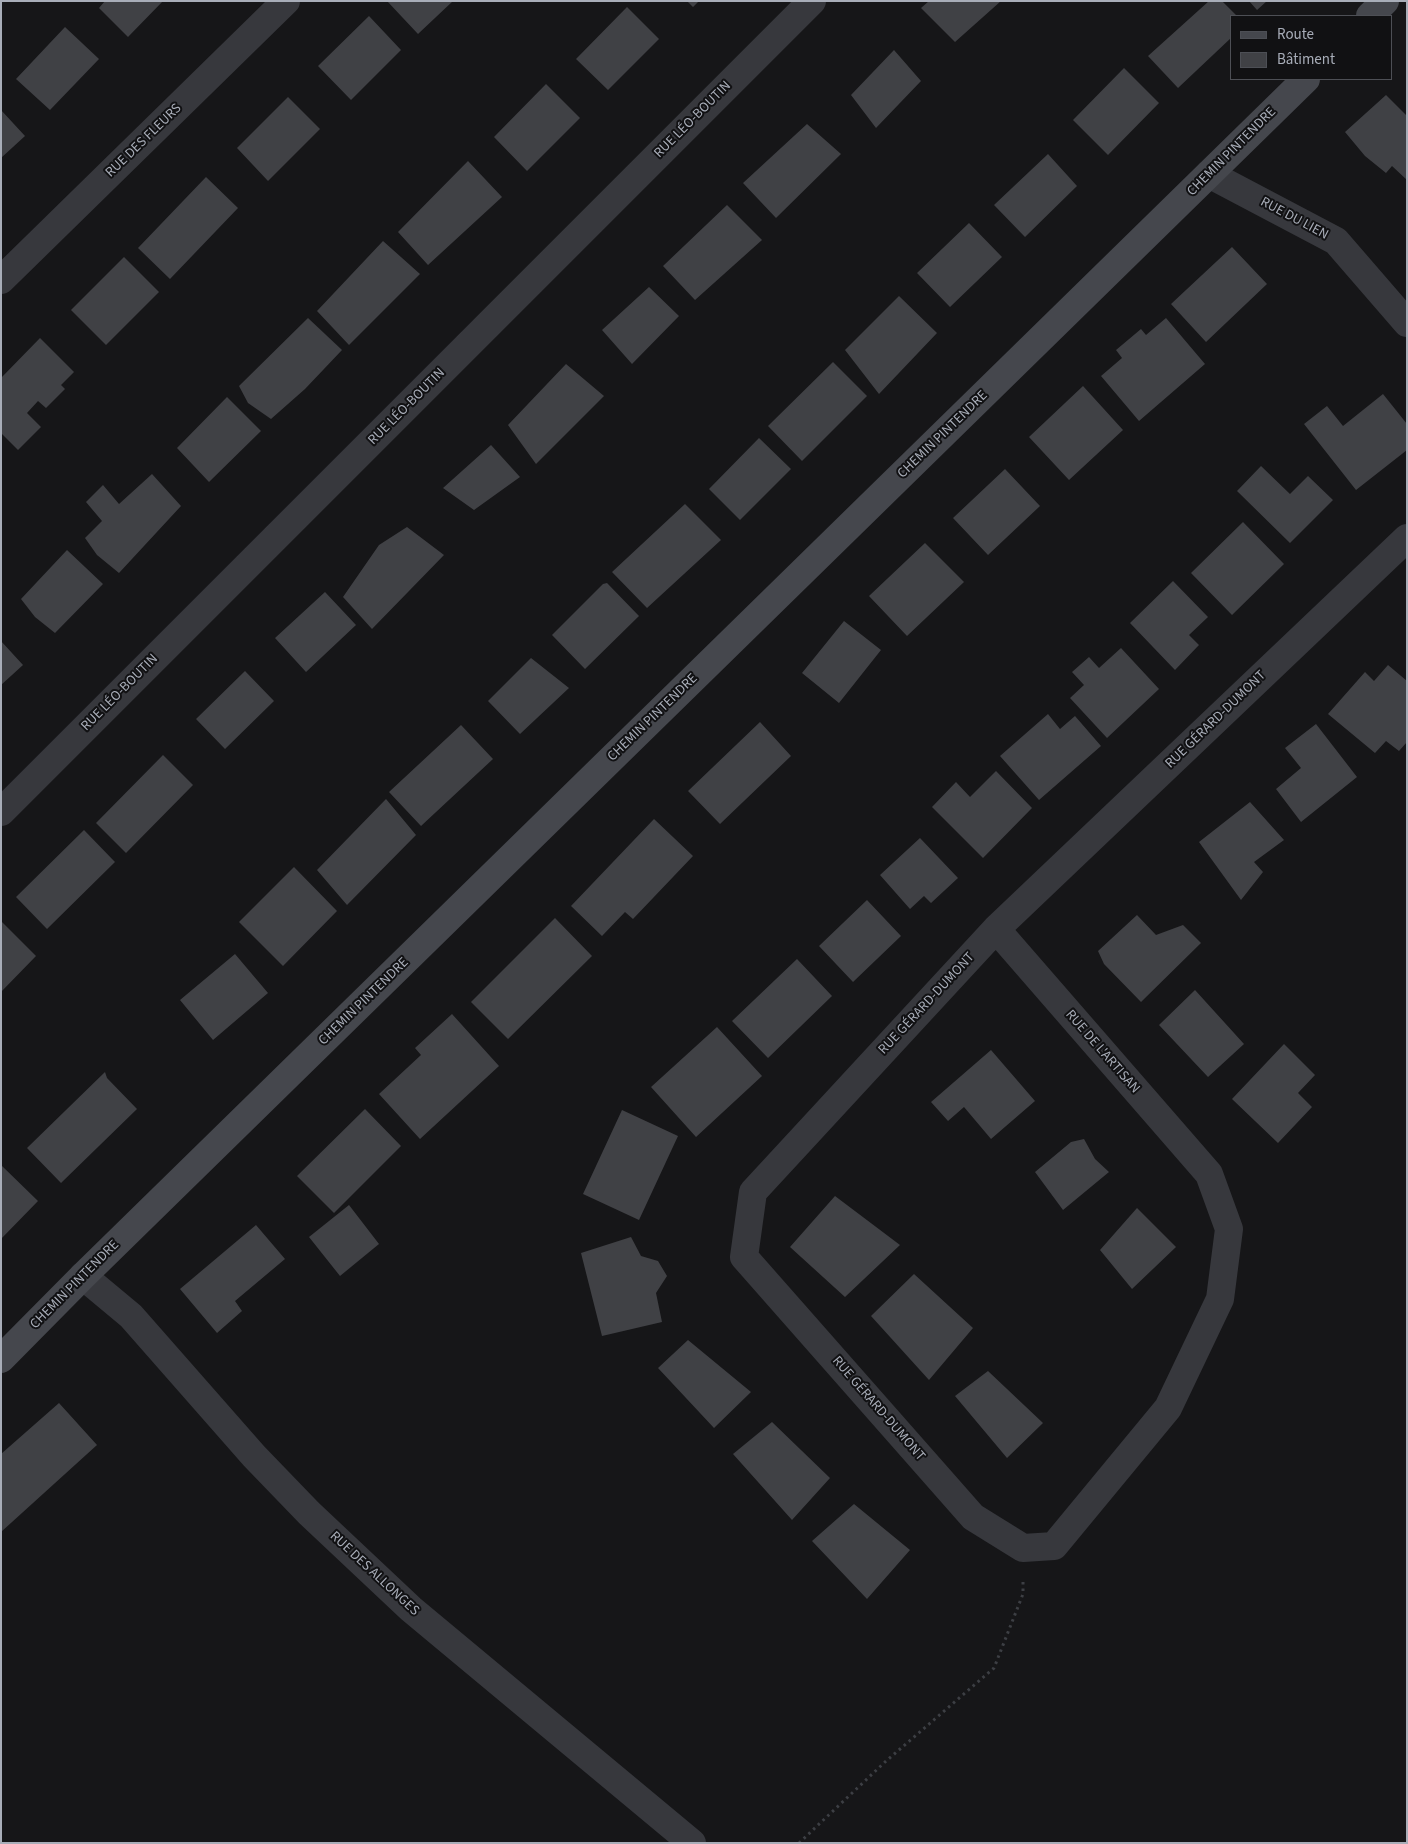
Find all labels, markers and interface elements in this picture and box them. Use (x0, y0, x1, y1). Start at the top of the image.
legend (1230, 15, 1393, 80)
text: Route (1277, 24, 1314, 45)
text: Bâtiment (1277, 49, 1335, 70)
street label: RUE LÉO-BOUTIN (651, 78, 735, 162)
street label: RUE DES FLEURS (103, 101, 185, 181)
street label: CHEMIN PINTENDRE (1184, 104, 1280, 200)
street label: RUE DU LIEN (1257, 194, 1331, 244)
street label: RUE LÉO-BOUTIN (365, 365, 449, 449)
street label: CHEMIN PINTENDRE (894, 388, 992, 482)
street label: RUE LÉO-BOUTIN (78, 651, 162, 735)
street label: RUE GÉRARD-DUMONT (1162, 668, 1270, 772)
street label: CHEMIN PINTENDRE (604, 671, 702, 765)
street label: RUE GÉRARD-DUMONT (875, 950, 979, 1058)
street label: CHEMIN PINTENDRE (315, 955, 413, 1049)
street label: RUE DE L'ARTISAN (1061, 1007, 1143, 1097)
street label: CHEMIN PINTENDRE (27, 1237, 123, 1333)
street label: RUE GÉRARD-DUMONT (828, 1353, 928, 1465)
street label: RUE DES ALLONGES (326, 1528, 422, 1620)

